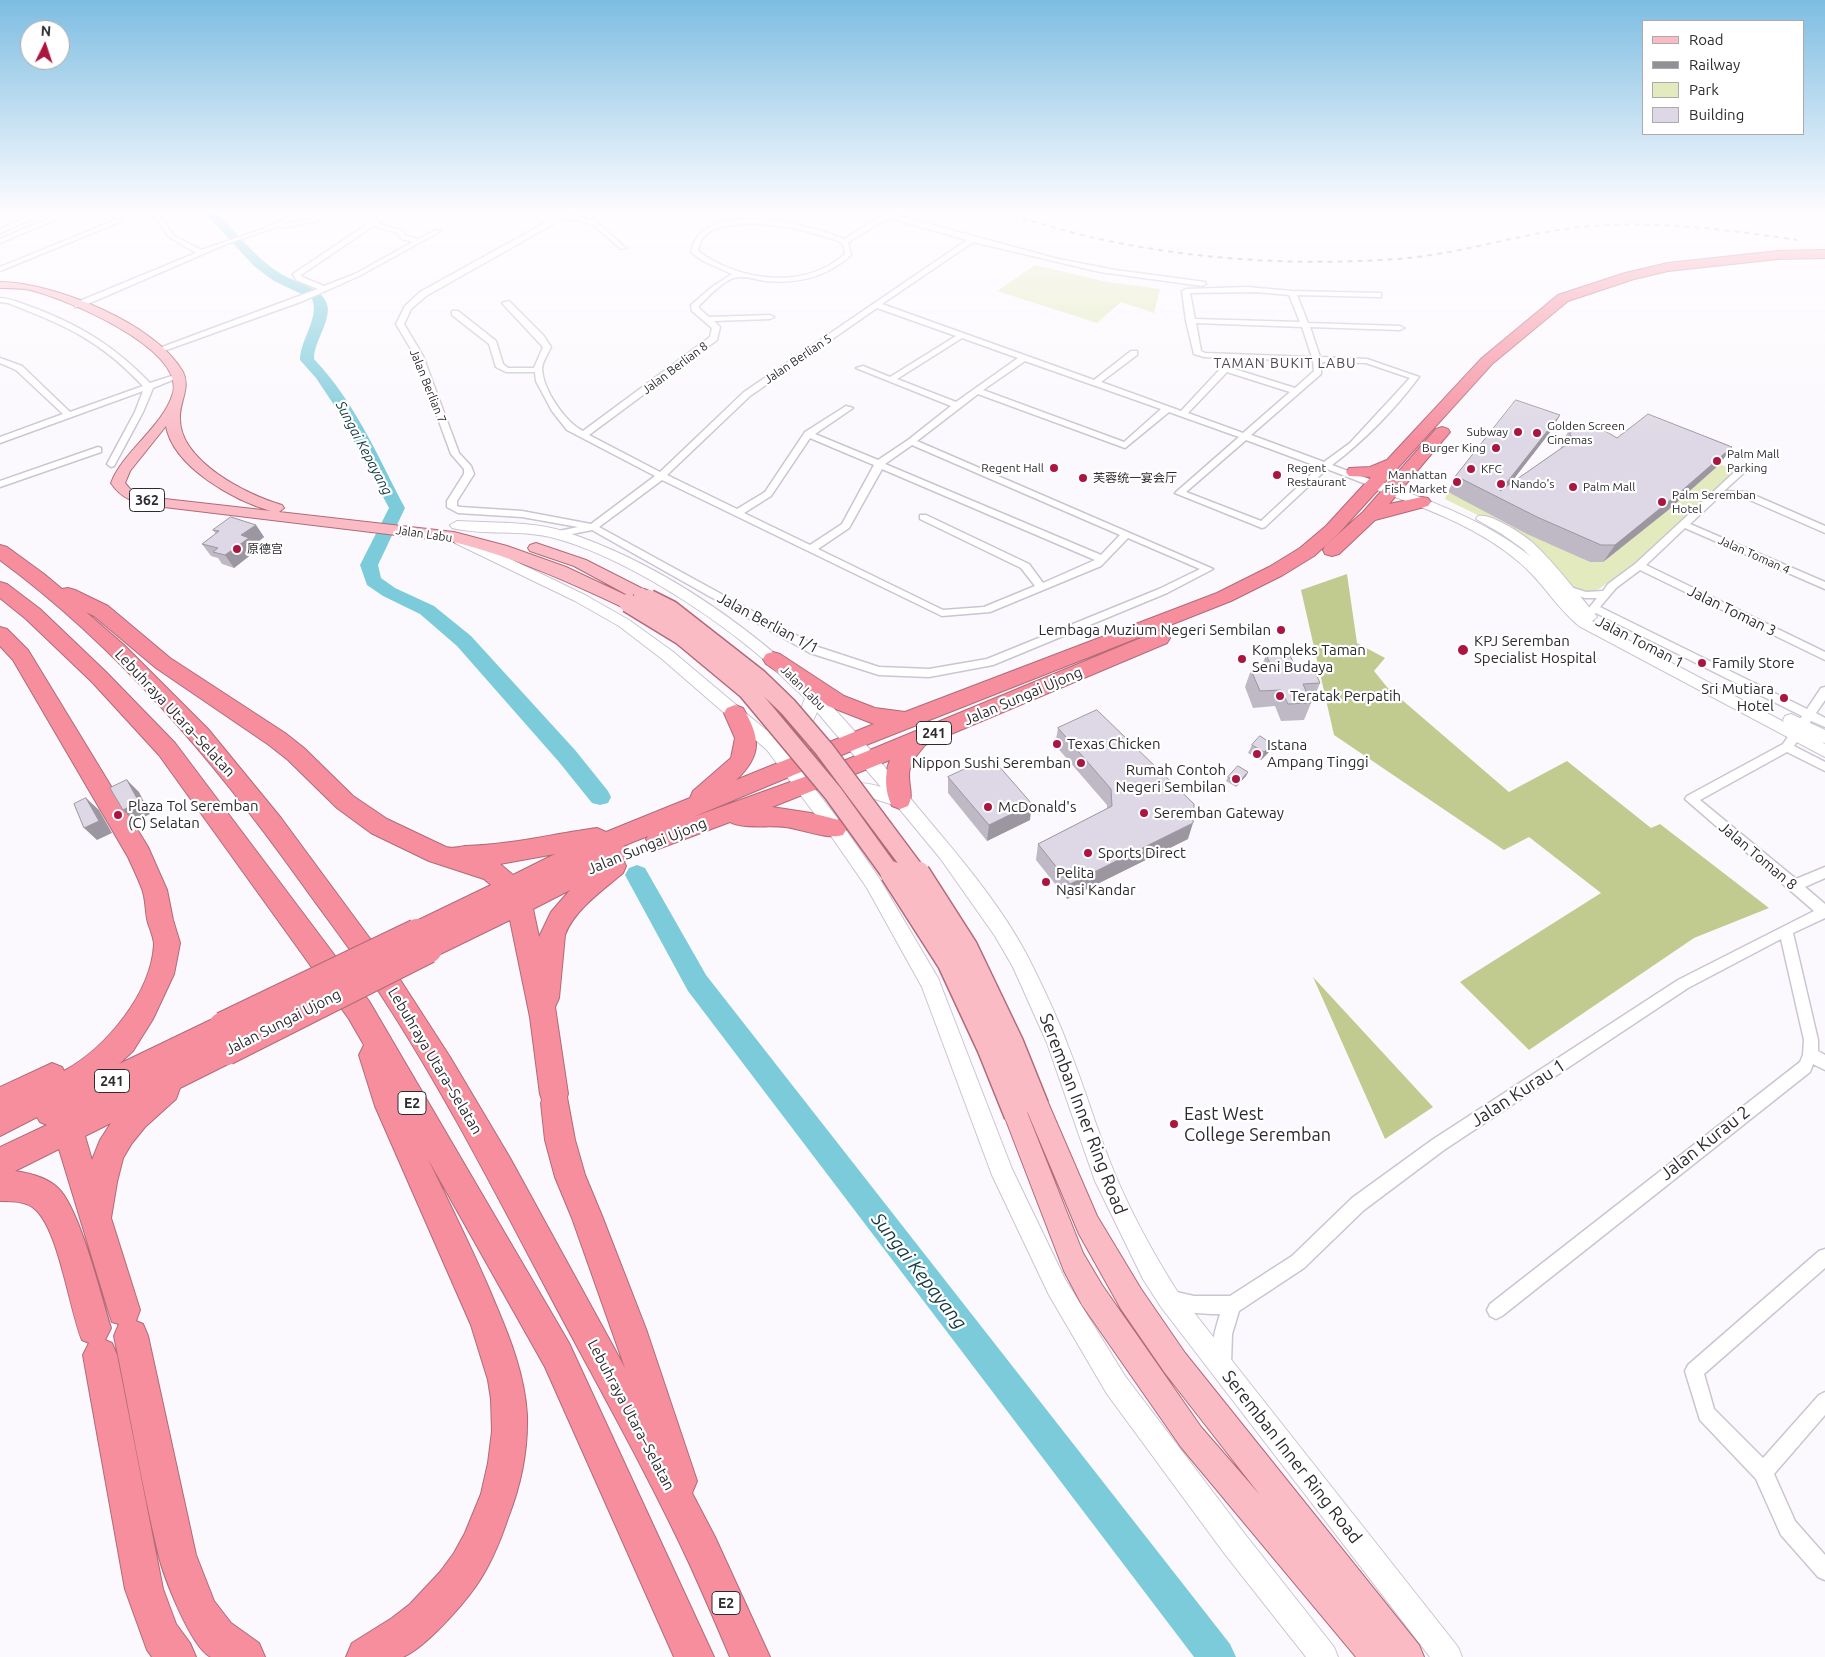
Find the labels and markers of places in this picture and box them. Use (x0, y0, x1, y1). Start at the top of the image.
place label: Golden Screen Cinemas (1547, 419, 1625, 447)
place label: Subway (1467, 425, 1508, 439)
marker: Subway (1512, 426, 1524, 438)
marker: Golden Screen Cinemas (1531, 427, 1543, 439)
place label: Burger King (1422, 441, 1486, 455)
marker: Burger King (1490, 442, 1502, 454)
place label: Palm Mall Parking (1727, 447, 1779, 475)
marker: Palm Mall Parking (1711, 455, 1723, 467)
place label: Regent Hall (981, 461, 1044, 475)
place label: Regent Restaurant (1287, 461, 1346, 489)
marker: Regent Hall (1048, 462, 1060, 474)
place label: KFC (1481, 462, 1502, 476)
marker: KFC (1465, 463, 1477, 475)
place label: Manhattan Fish Market (1385, 468, 1447, 496)
marker: Regent Restaurant (1271, 469, 1283, 481)
place label: 芙蓉统一宴会厅 (1093, 471, 1177, 485)
marker: 芙蓉统一宴会厅 (1077, 472, 1089, 484)
marker: Manhattan Fish Market (1451, 476, 1463, 488)
place label: Nando's (1511, 477, 1554, 491)
marker: Nando's (1495, 478, 1507, 490)
place label: Palm Mall (1583, 480, 1635, 494)
marker: Palm Mall (1567, 481, 1579, 493)
place label: Palm Seremban Hotel (1672, 488, 1756, 516)
marker: Palm Seremban Hotel (1656, 496, 1668, 508)
place label: 原德宫 (247, 542, 283, 556)
marker: 原德宫 (231, 543, 243, 555)
place label: Lembaga Muzium Negeri Sembilan (1038, 621, 1271, 639)
marker: Lembaga Muzium Negeri Sembilan (1275, 624, 1287, 636)
place label: KPJ Seremban Specialist Hospital (1474, 632, 1596, 667)
place label: Kompleks Taman Seni Budaya (1252, 641, 1366, 676)
marker: KPJ Seremban Specialist Hospital (1456, 643, 1470, 657)
marker: Kompleks Taman Seni Budaya (1236, 653, 1248, 665)
place label: Family Store (1712, 654, 1795, 672)
marker: Family Store (1696, 657, 1708, 669)
place label: Sri Mutiara Hotel (1701, 680, 1774, 715)
place label: Teratak Perpatih (1290, 687, 1401, 705)
marker: Teratak Perpatih (1274, 690, 1286, 702)
marker: Sri Mutiara Hotel (1778, 692, 1790, 704)
place label: Texas Chicken (1067, 735, 1161, 753)
place label: Istana Ampang Tinggi (1267, 736, 1369, 771)
marker: Texas Chicken (1051, 738, 1063, 750)
marker: Istana Ampang Tinggi (1251, 748, 1263, 760)
place label: Nippon Sushi Seremban (912, 754, 1071, 772)
marker: Nippon Sushi Seremban (1075, 757, 1087, 769)
place label: Rumah Contoh Negeri Sembilan (1116, 761, 1226, 796)
marker: Rumah Contoh Negeri Sembilan (1230, 773, 1242, 785)
place label: Plaza Tol Seremban (C) Selatan (128, 797, 258, 832)
place label: McDonald's (998, 798, 1076, 816)
marker: McDonald's (982, 801, 994, 813)
place label: Seremban Gateway (1154, 804, 1284, 822)
marker: Seremban Gateway (1138, 807, 1150, 819)
marker: Plaza Tol Seremban (C) Selatan (112, 809, 124, 821)
place label: Sports Direct (1098, 844, 1186, 862)
marker: Sports Direct (1082, 847, 1094, 859)
place label: Pelita Nasi Kandar (1056, 864, 1136, 899)
marker: Pelita Nasi Kandar (1040, 876, 1052, 888)
place label: East West College Seremban (1184, 1103, 1331, 1146)
marker: East West College Seremban (1168, 1118, 1180, 1130)

